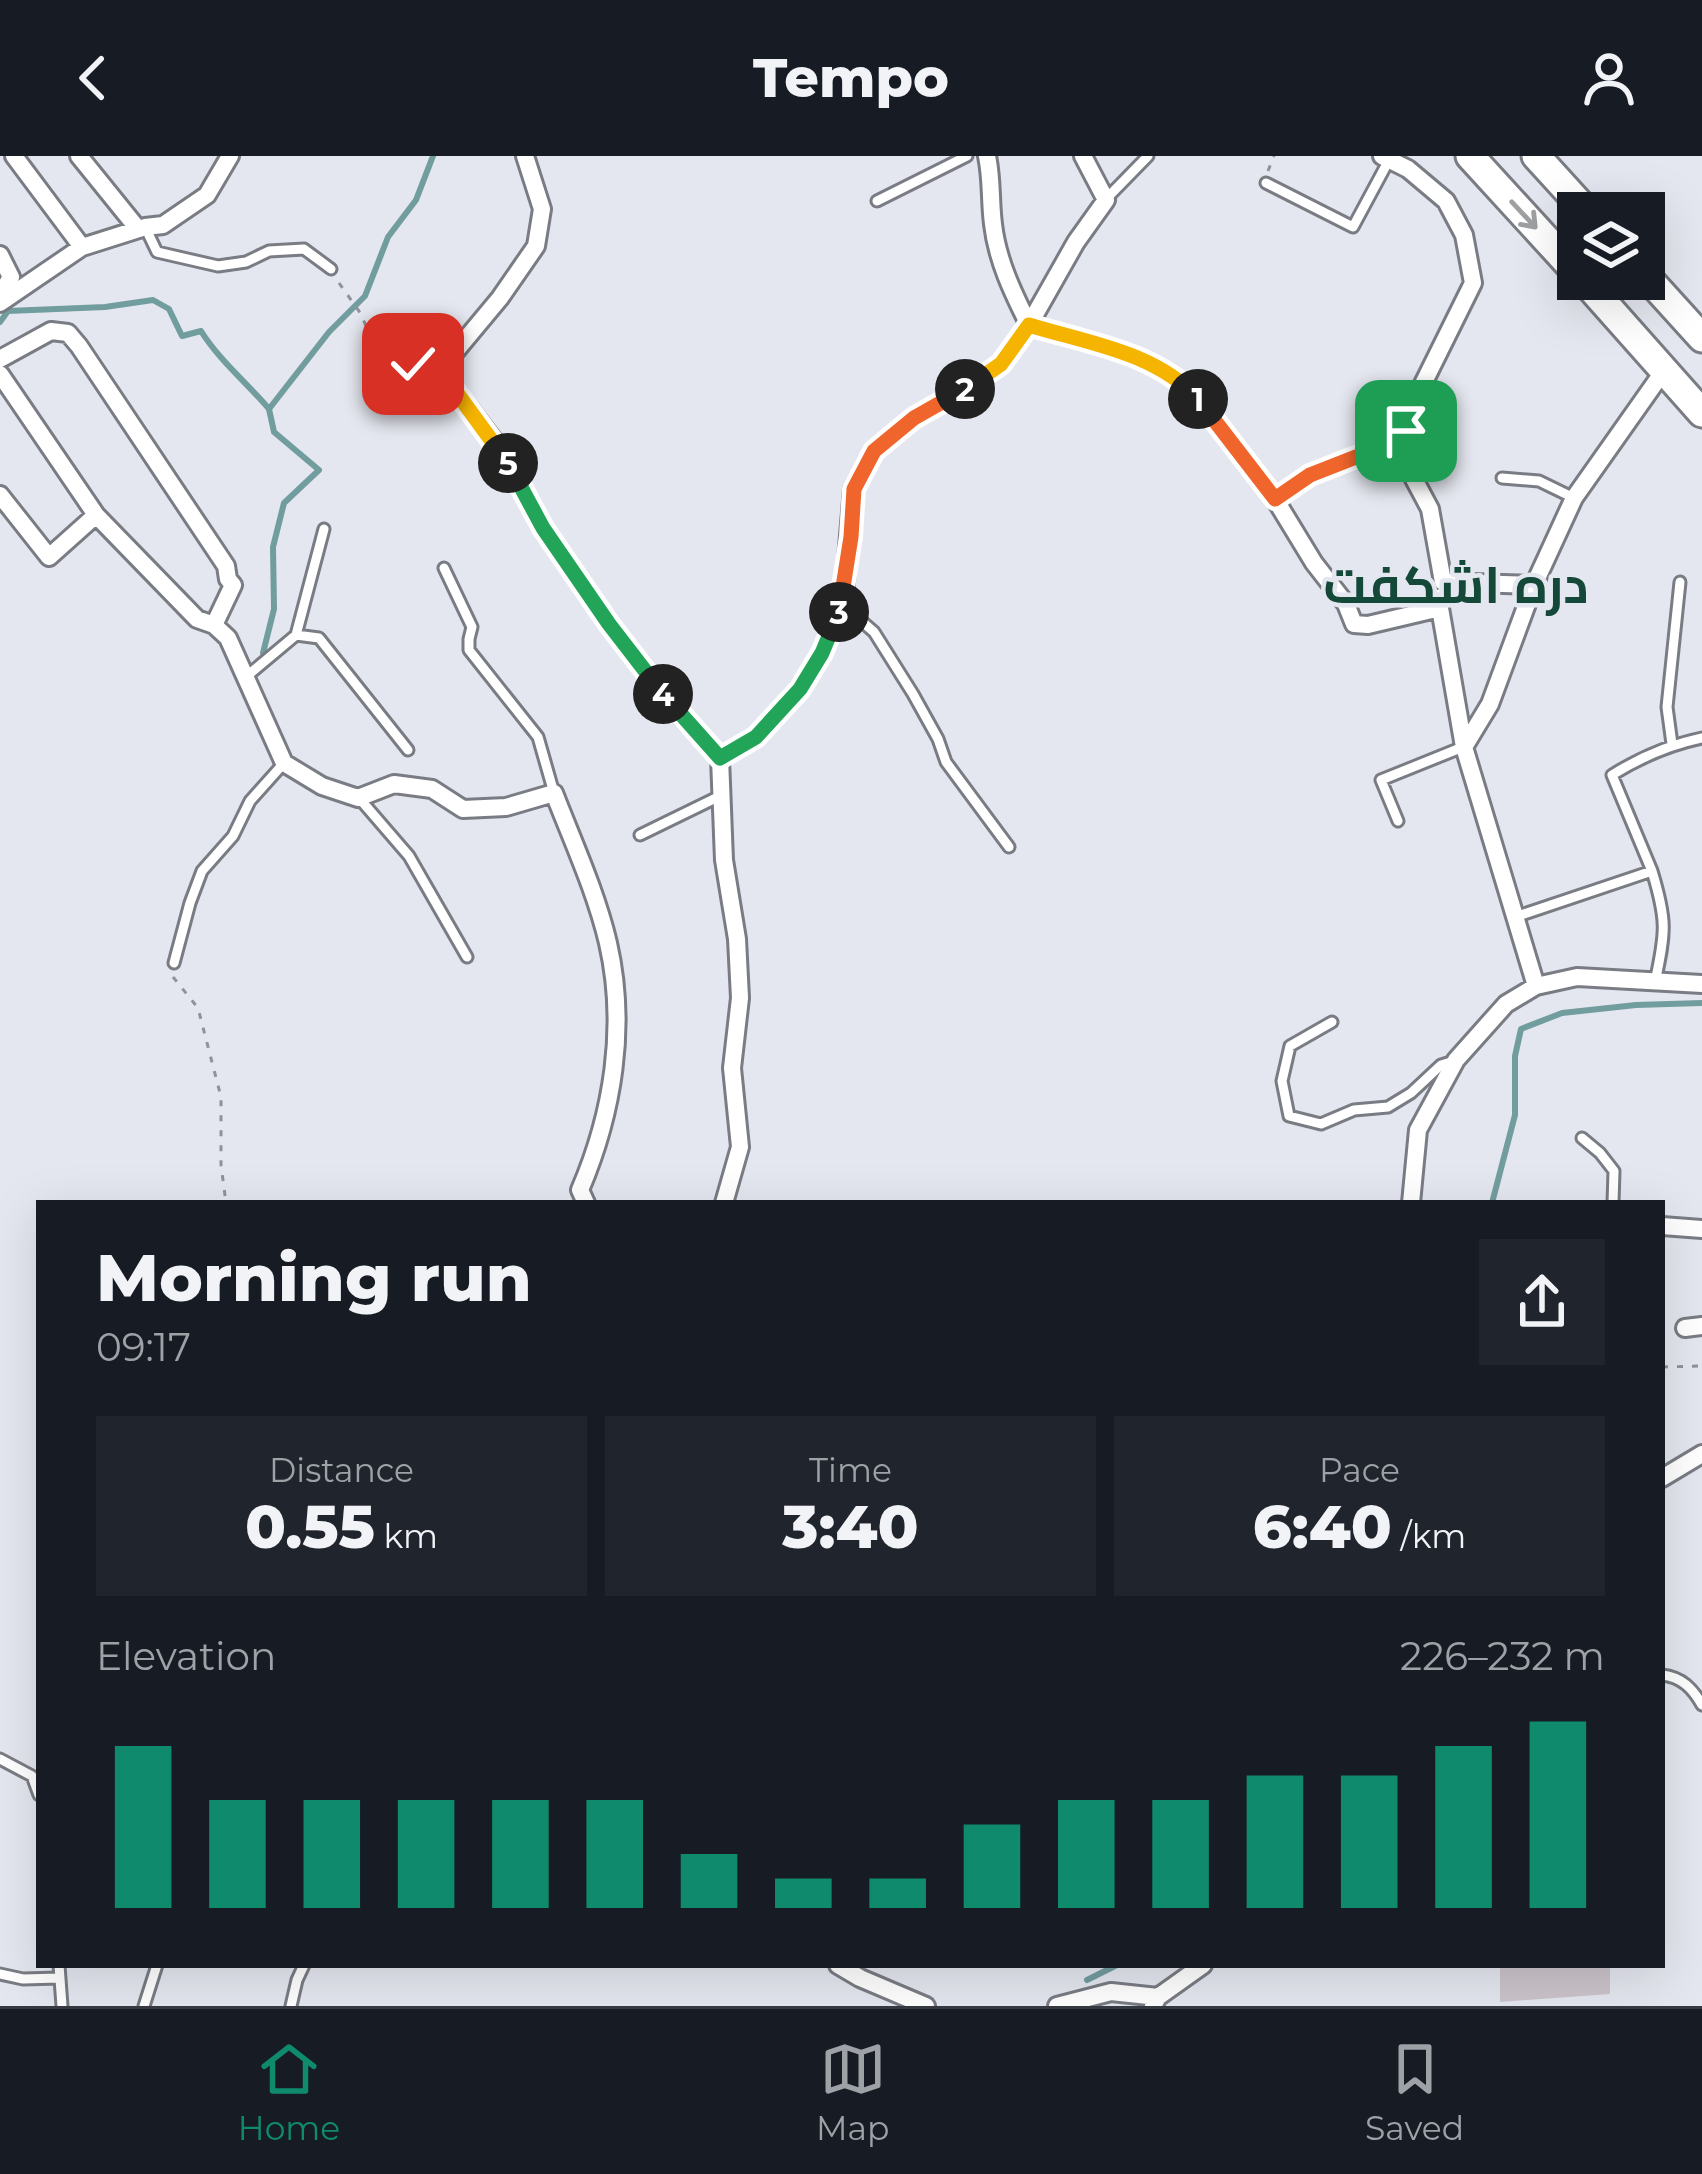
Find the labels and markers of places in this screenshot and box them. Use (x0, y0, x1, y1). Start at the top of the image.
pin (362, 313, 464, 415)
pin: 2 (935, 359, 995, 419)
pin: 1 (1168, 369, 1228, 429)
pin (1355, 380, 1457, 482)
pin: 5 (478, 433, 538, 493)
pin: 3 (809, 582, 869, 642)
pin: 4 (633, 664, 693, 724)

